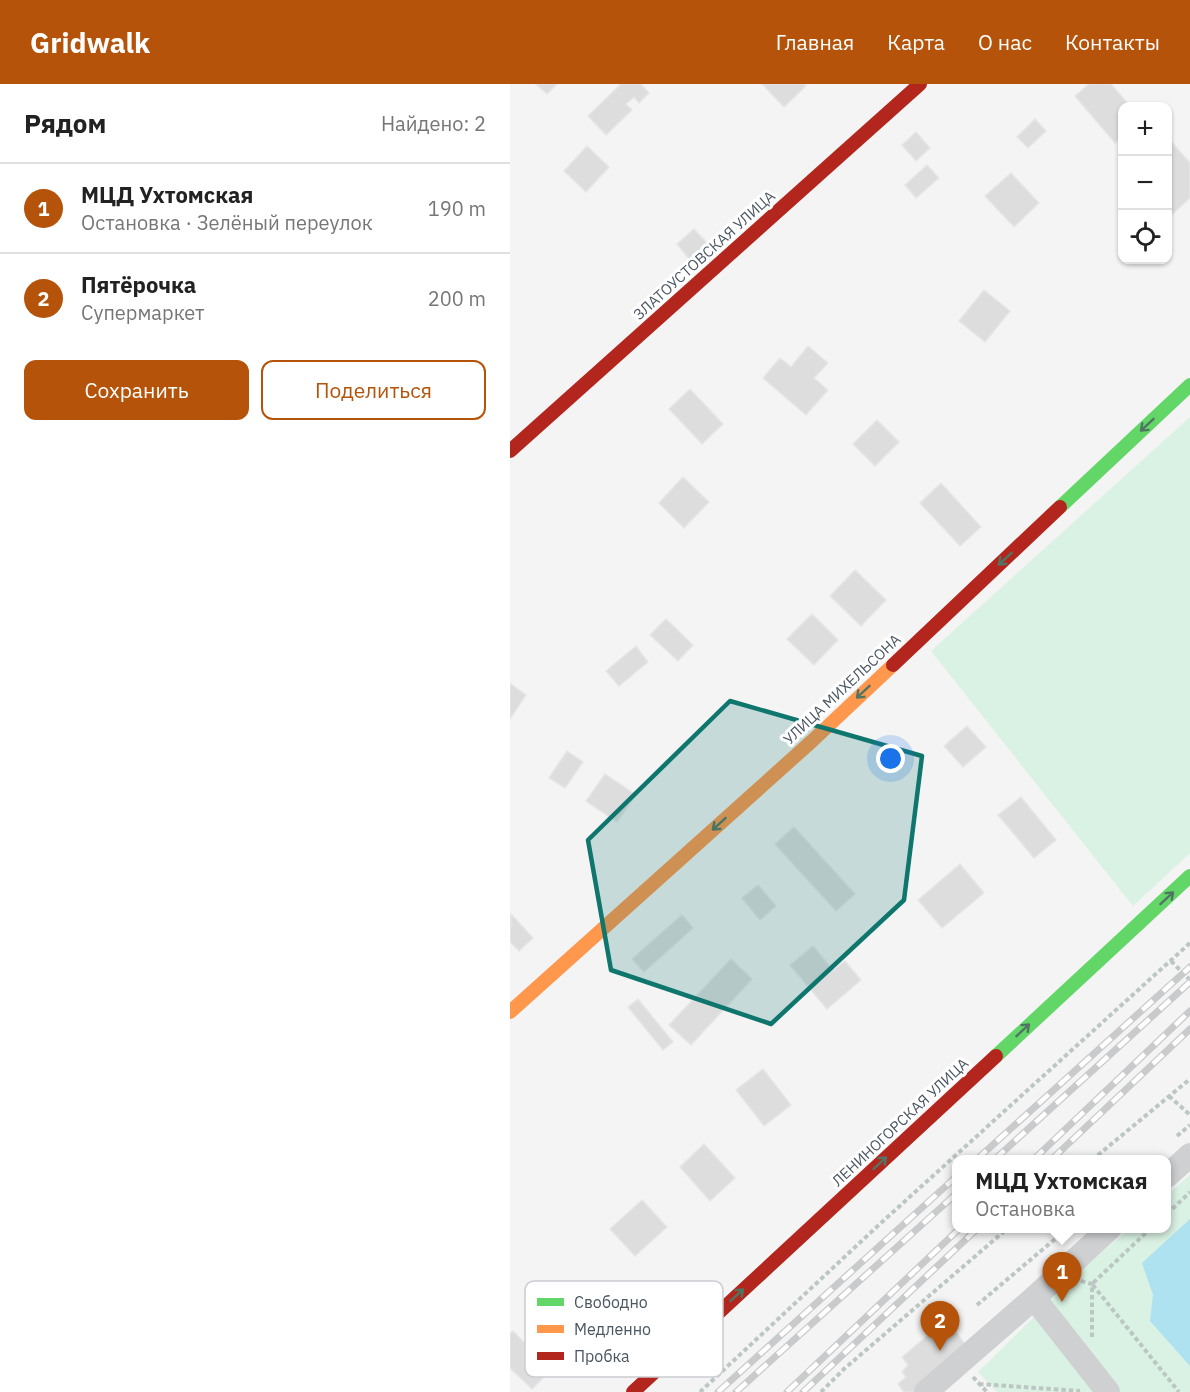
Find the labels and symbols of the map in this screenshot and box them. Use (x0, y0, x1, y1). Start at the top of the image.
street label: ЗЛАТОУСТОВСКАЯ УЛИЦА (629, 186, 779, 324)
one-way arrow (1140, 418, 1155, 432)
one-way arrow (998, 551, 1013, 566)
street label: УЛИЦА МИХЕЛЬСОНА (779, 629, 905, 748)
one-way arrow (856, 685, 871, 699)
your location (876, 744, 905, 773)
one-way arrow (712, 817, 727, 831)
one-way arrow (1159, 891, 1174, 905)
one-way arrow (1016, 1023, 1031, 1037)
street label: ЛЕНИНОГОРСКАЯ УЛИЦА (828, 1053, 972, 1190)
one-way arrow (873, 1156, 888, 1170)
pin: 1 (1042, 1252, 1082, 1302)
legend (525, 1281, 723, 1377)
one-way arrow (729, 1288, 744, 1302)
text: Свободно (574, 1292, 648, 1312)
pin: 2 (920, 1302, 960, 1351)
text: Медленно (574, 1319, 651, 1339)
text: Пробка (574, 1346, 630, 1366)

